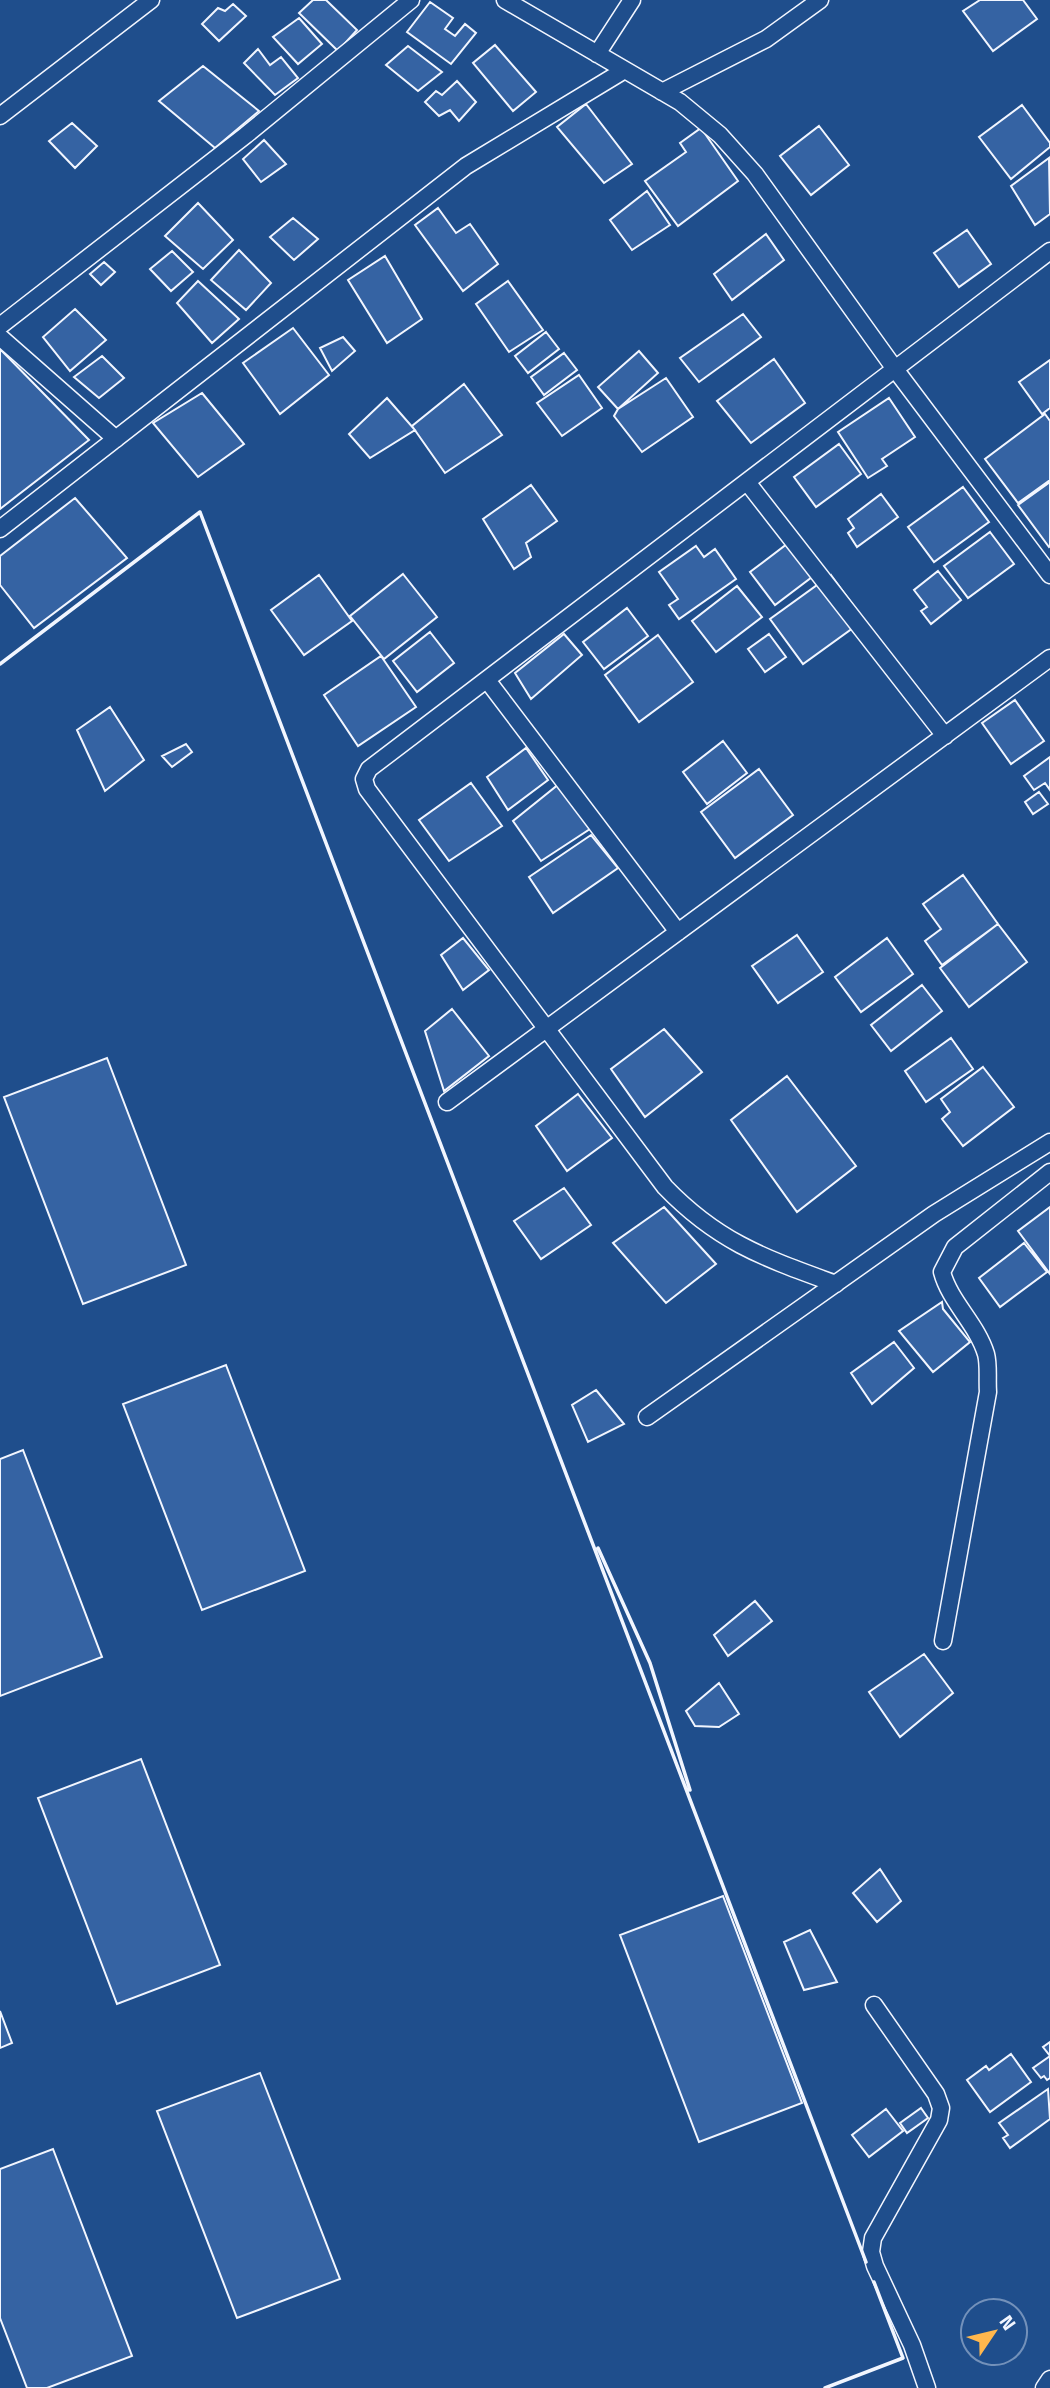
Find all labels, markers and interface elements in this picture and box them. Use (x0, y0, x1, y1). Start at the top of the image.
north arrow (959, 2297, 1029, 2367)
text: N (993, 2308, 1024, 2336)

